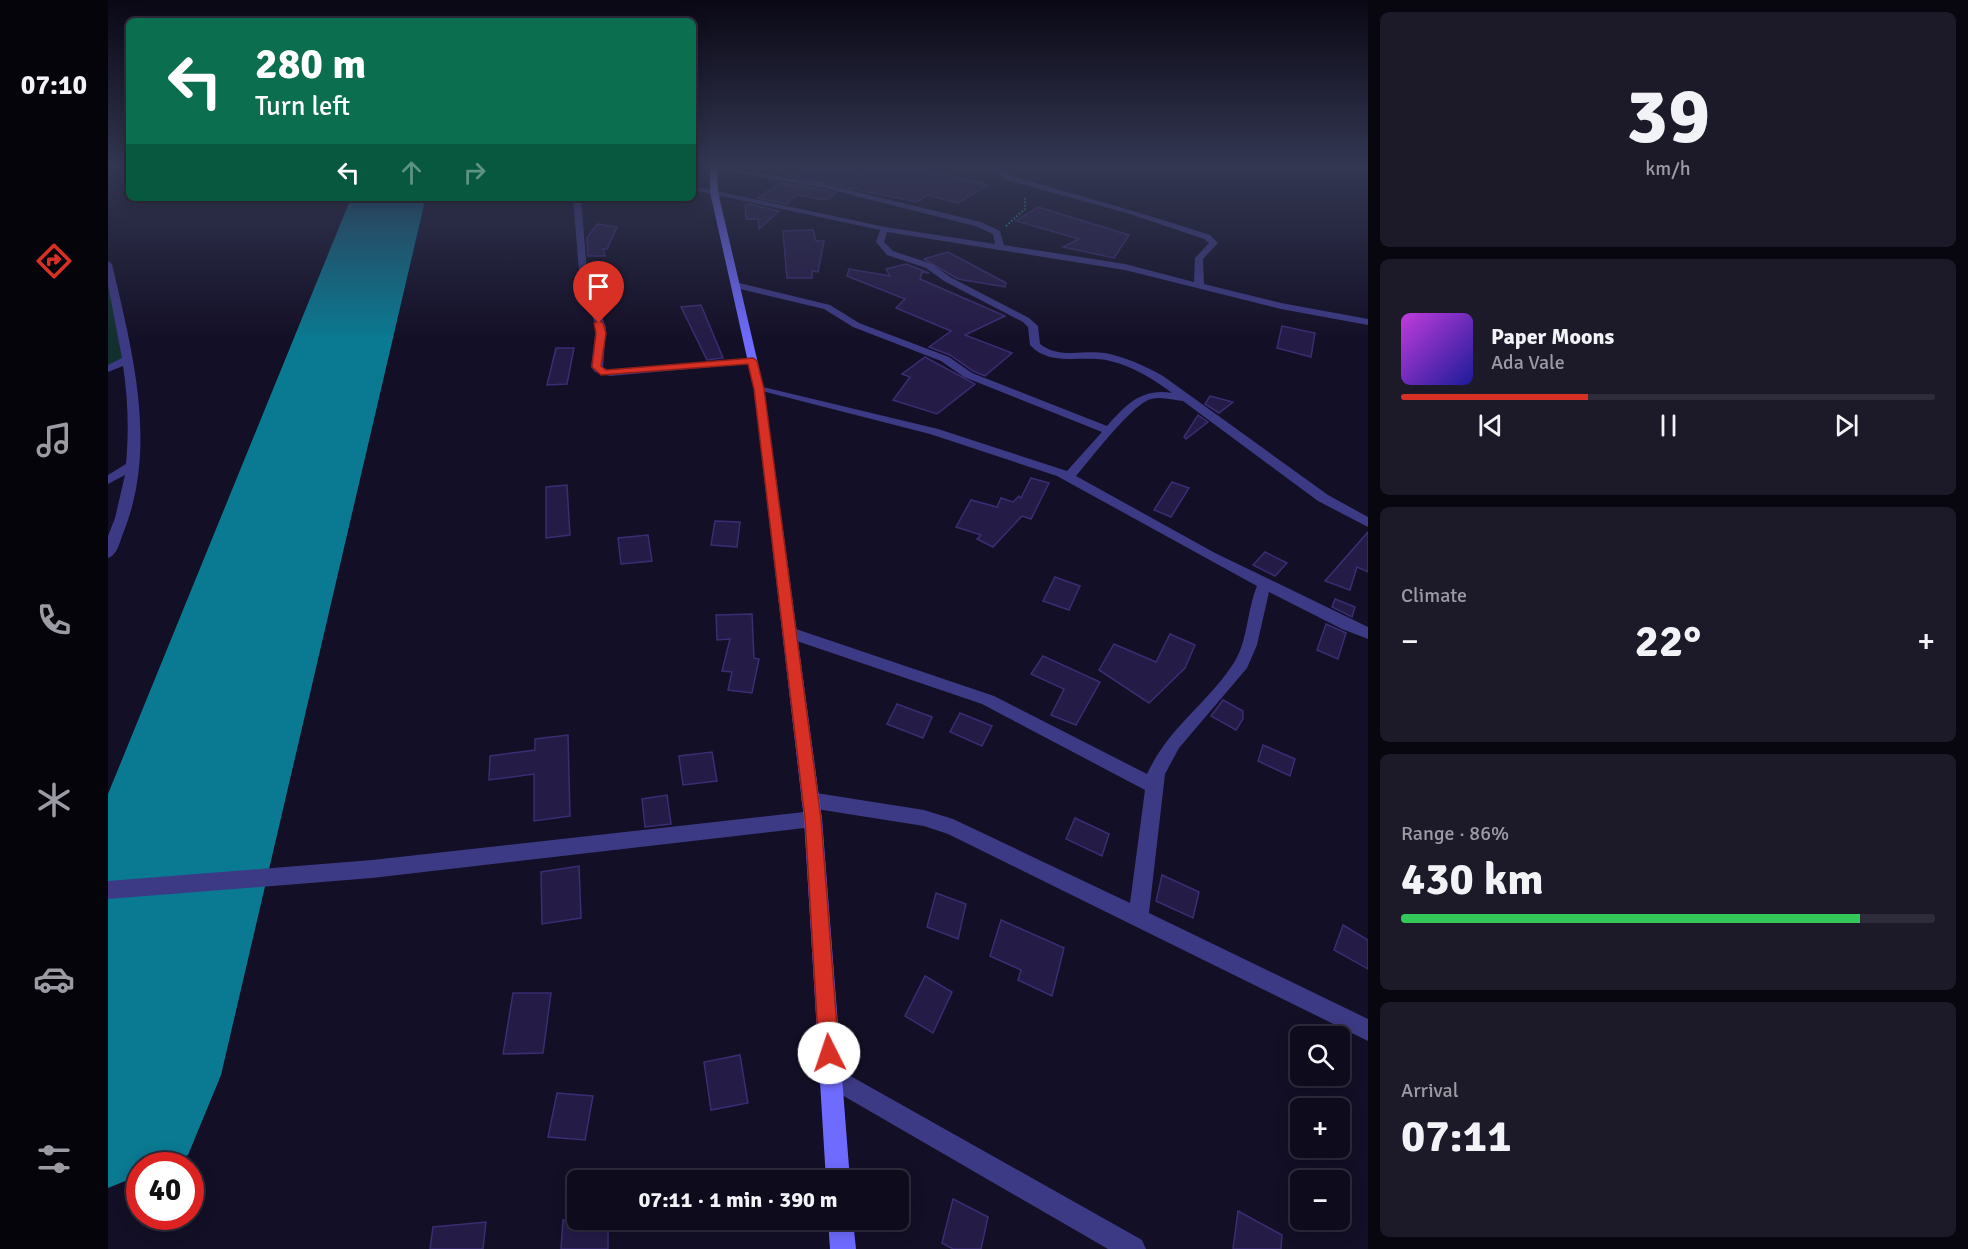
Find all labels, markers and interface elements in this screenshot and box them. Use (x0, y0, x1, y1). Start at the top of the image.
text: 280 m (255, 39, 366, 90)
icon: left (156, 42, 234, 120)
text: 07:10 (21, 69, 87, 102)
text: 39 (1626, 69, 1710, 165)
text: Turn left (255, 90, 350, 123)
icon: left (332, 156, 365, 189)
icon: ahead (395, 156, 428, 189)
icon: right (458, 156, 491, 189)
text: km/h (1645, 156, 1691, 181)
icon: directions (33, 240, 75, 282)
pin (573, 261, 624, 323)
icon: arrive (582, 270, 615, 303)
text: Paper Moons (1491, 323, 1614, 350)
text: Ada Vale (1491, 350, 1565, 375)
icon: previous (1474, 409, 1507, 442)
icon: pause (1652, 409, 1685, 442)
icon: next (1830, 409, 1863, 442)
icon: music (33, 419, 75, 461)
text: Climate (1401, 583, 1467, 608)
icon: phone (33, 599, 75, 641)
text: 22° (1635, 614, 1701, 669)
text: − (1401, 621, 1419, 662)
text: + (1917, 621, 1935, 662)
icon: climate (33, 779, 75, 821)
text: Range · 86% (1401, 821, 1509, 846)
text: 430 km (1401, 852, 1544, 907)
icon: car (33, 958, 75, 1000)
position arrow (797, 1021, 861, 1085)
map controls (1290, 1026, 1350, 1230)
button: search (1290, 1026, 1350, 1086)
text: Arrival (1401, 1078, 1459, 1103)
button: + (1290, 1098, 1350, 1158)
text: 07:11 (1401, 1109, 1511, 1164)
icon: filters (33, 1138, 75, 1180)
speed limit sign: 40 (126, 1152, 204, 1230)
button: − (1290, 1170, 1350, 1230)
text: 07:11 · 1 min · 390 m (638, 1186, 838, 1213)

